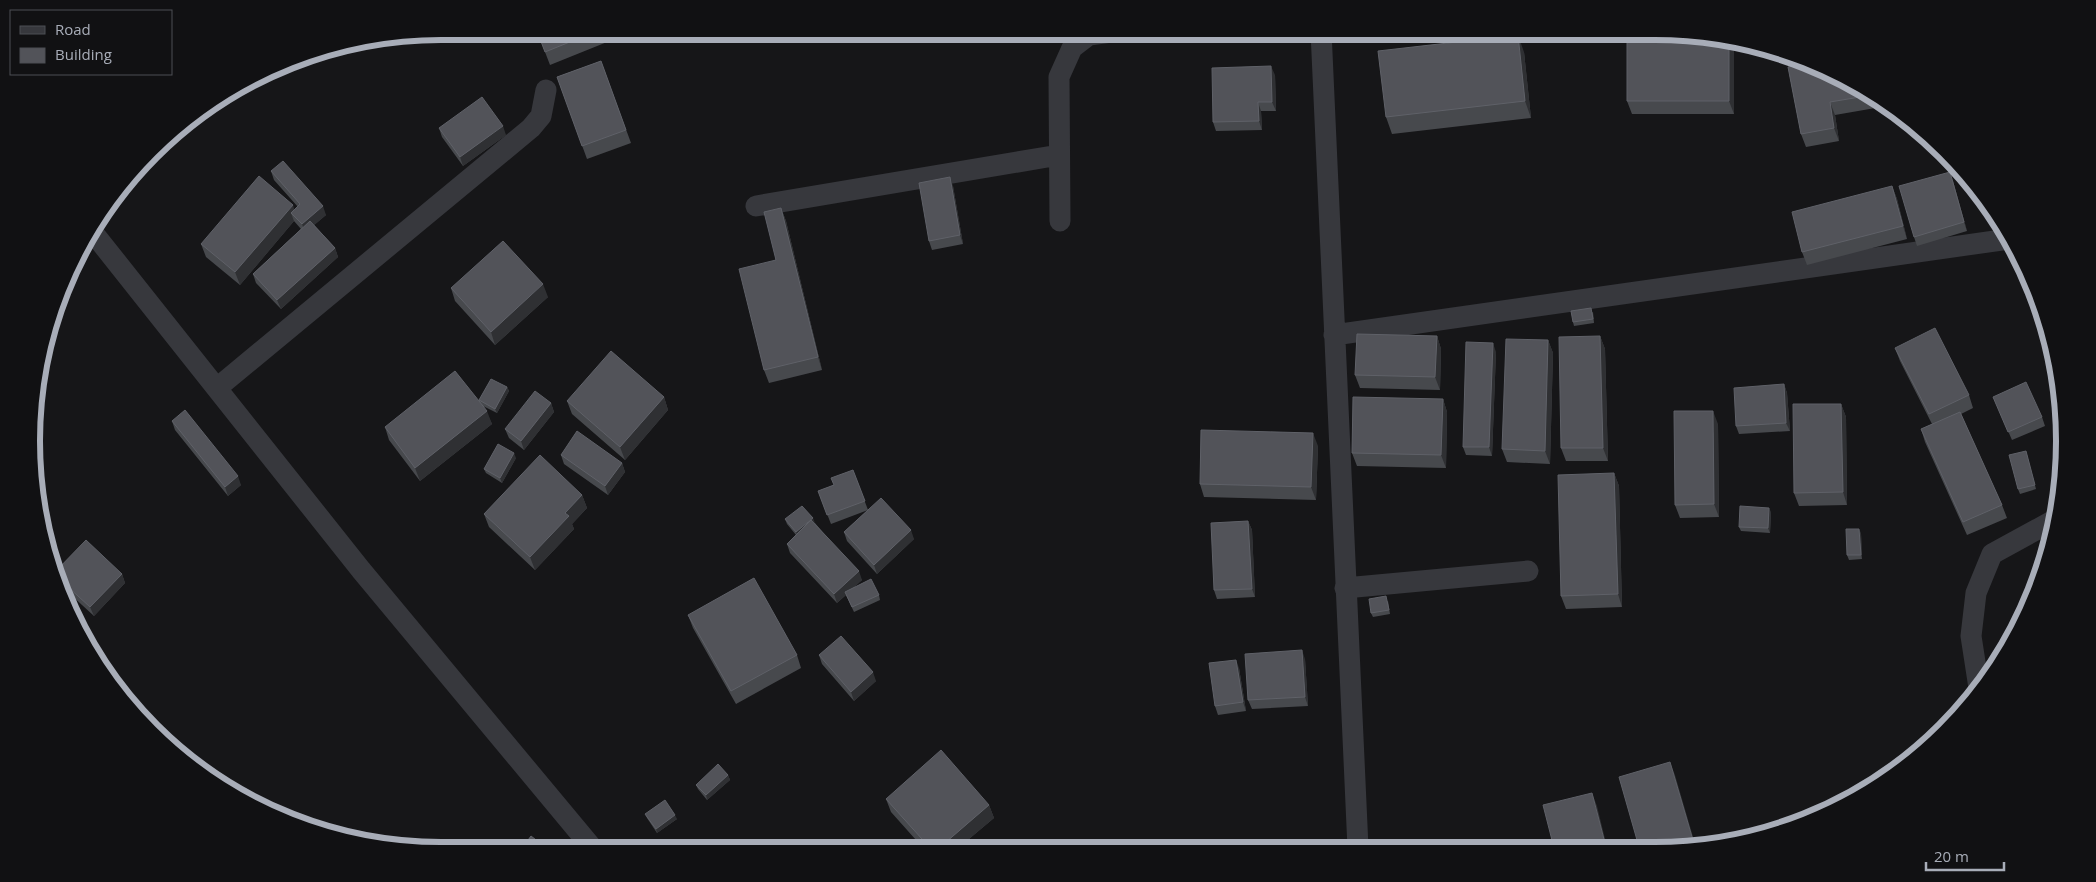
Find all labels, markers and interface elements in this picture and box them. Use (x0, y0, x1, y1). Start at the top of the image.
legend (10, 10, 172, 75)
text: Road (55, 19, 91, 39)
text: Building (55, 44, 112, 64)
scale bar (1926, 840, 2004, 872)
text: 20 m (1934, 846, 1969, 866)

